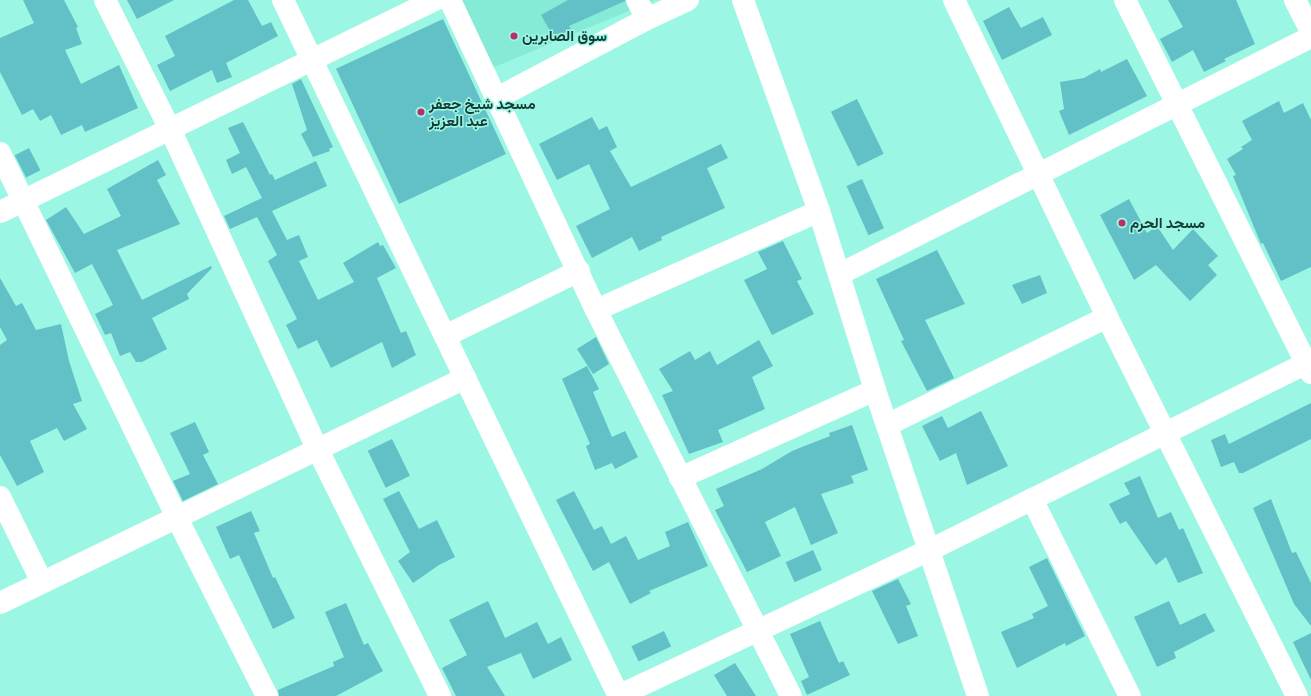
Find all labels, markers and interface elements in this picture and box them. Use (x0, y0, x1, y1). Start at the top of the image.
place label: سوق الصابرين (522, 27, 607, 45)
marker: سوق الصابرين (509, 31, 519, 41)
place label: مسجد شيخ جعفر عبد العزيز (429, 94, 536, 129)
marker: مسجد شيخ جعفر عبد العزيز (416, 107, 426, 117)
place label: مسجد الحرم (1130, 214, 1205, 232)
marker: مسجد الحرم (1117, 218, 1127, 228)

